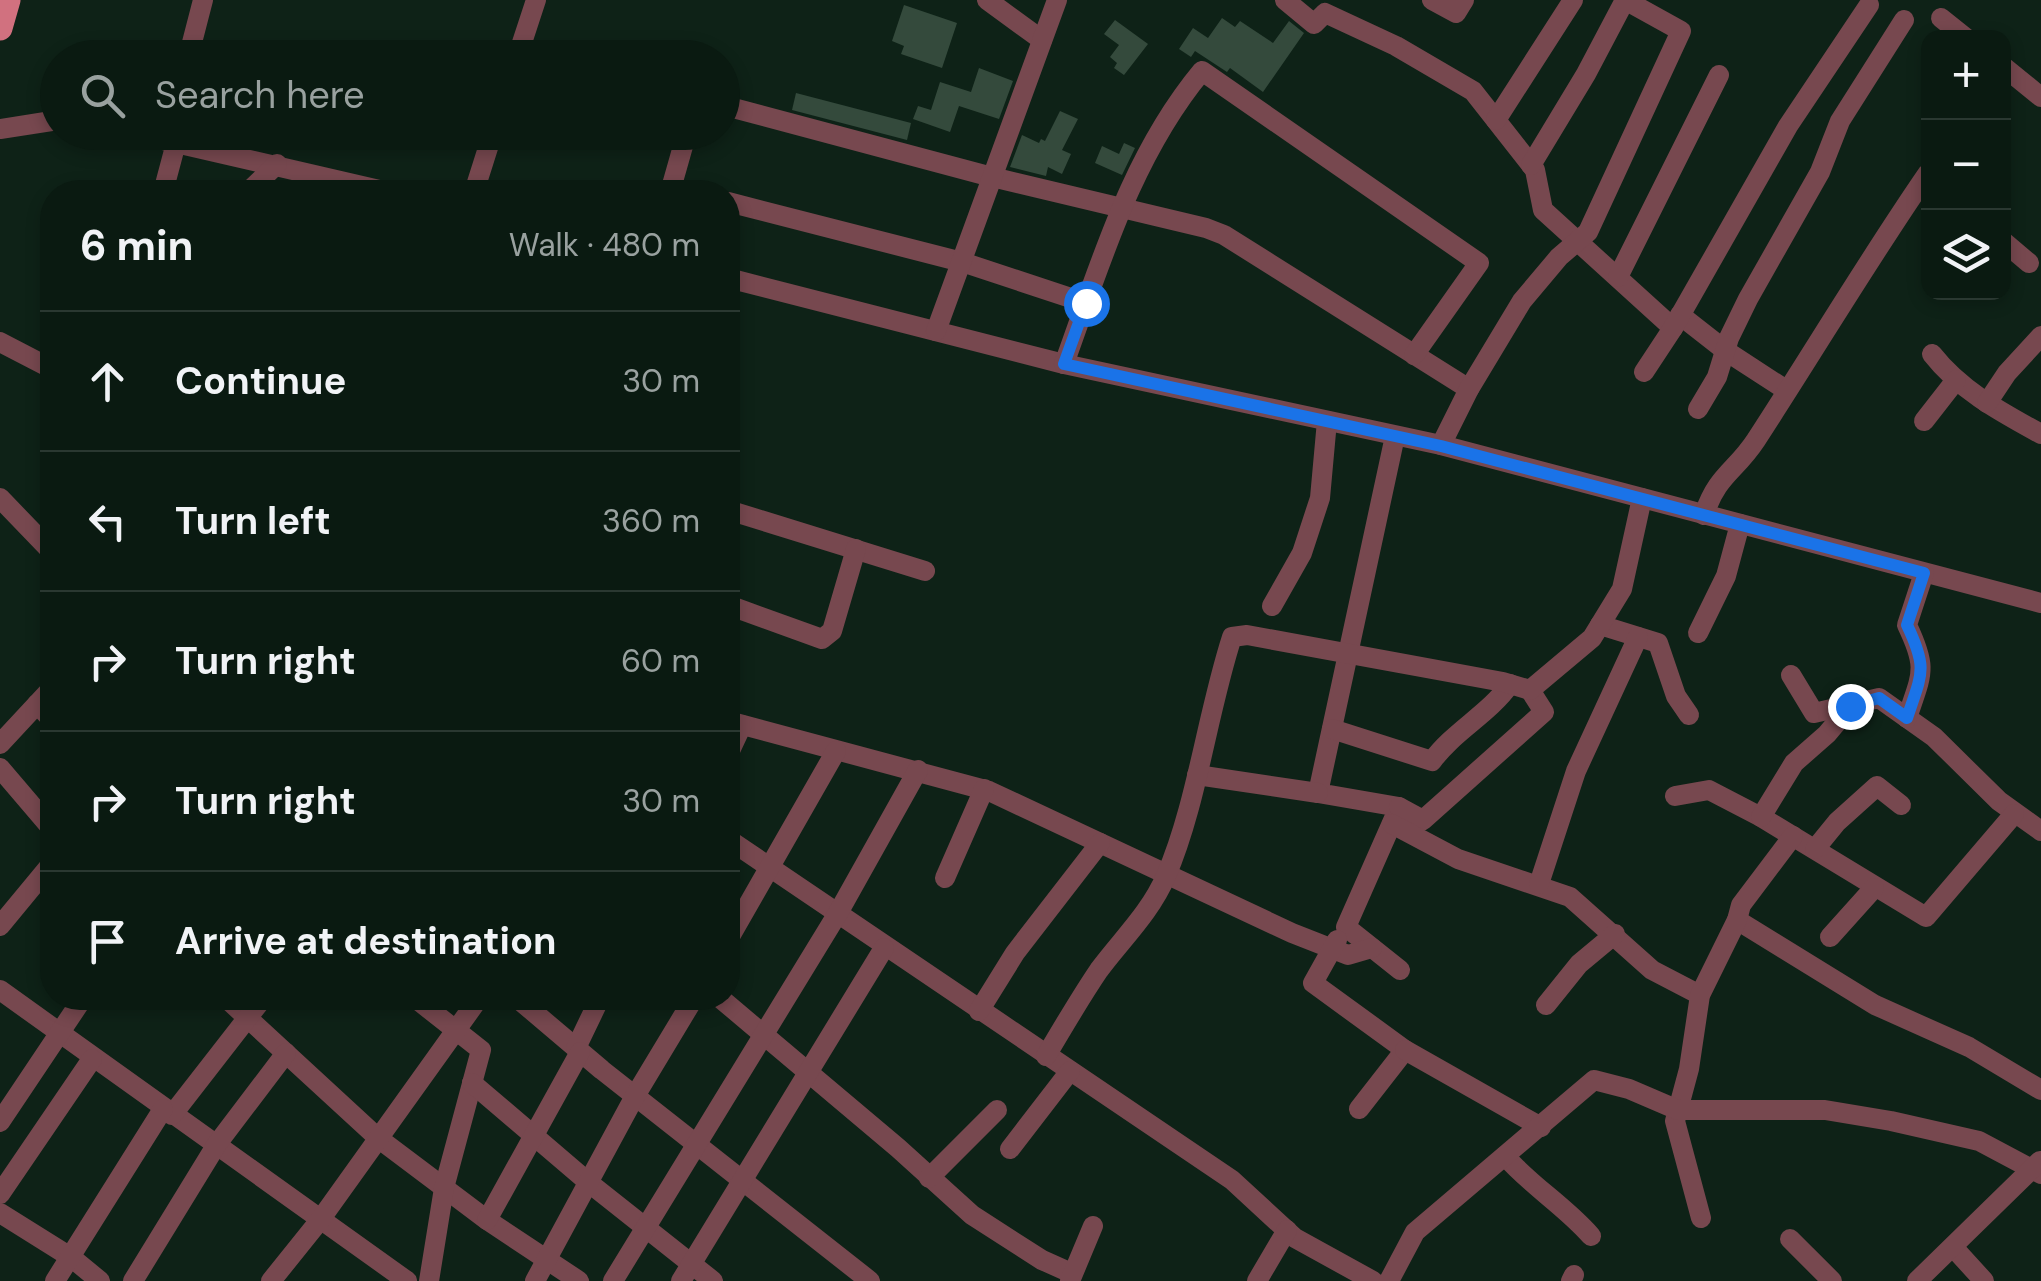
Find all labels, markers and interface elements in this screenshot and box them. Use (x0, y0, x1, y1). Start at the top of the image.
map controls (1921, 30, 2011, 300)
button: + (1921, 30, 2011, 120)
search box (40, 40, 740, 150)
icon: search (75, 68, 130, 123)
text: Search here (155, 70, 365, 120)
button: − (1921, 120, 2011, 210)
button: layers (1921, 210, 2011, 300)
text: 6 min (80, 218, 193, 273)
text: Walk · 480 m (509, 224, 700, 266)
route start (1064, 281, 1110, 327)
icon: ahead (80, 354, 135, 409)
text: Continue (175, 356, 346, 406)
text: 30 m (622, 360, 700, 402)
icon: left (80, 494, 135, 549)
text: Turn left (175, 496, 331, 546)
text: 360 m (602, 500, 700, 542)
icon: right (80, 634, 135, 689)
text: Turn right (175, 636, 356, 686)
text: 60 m (621, 640, 700, 682)
route end (1828, 684, 1874, 730)
icon: right (80, 774, 135, 829)
text: Turn right (175, 776, 356, 826)
text: 30 m (622, 780, 700, 822)
icon: arrive (80, 914, 135, 969)
text: Arrive at destination (175, 916, 557, 966)

